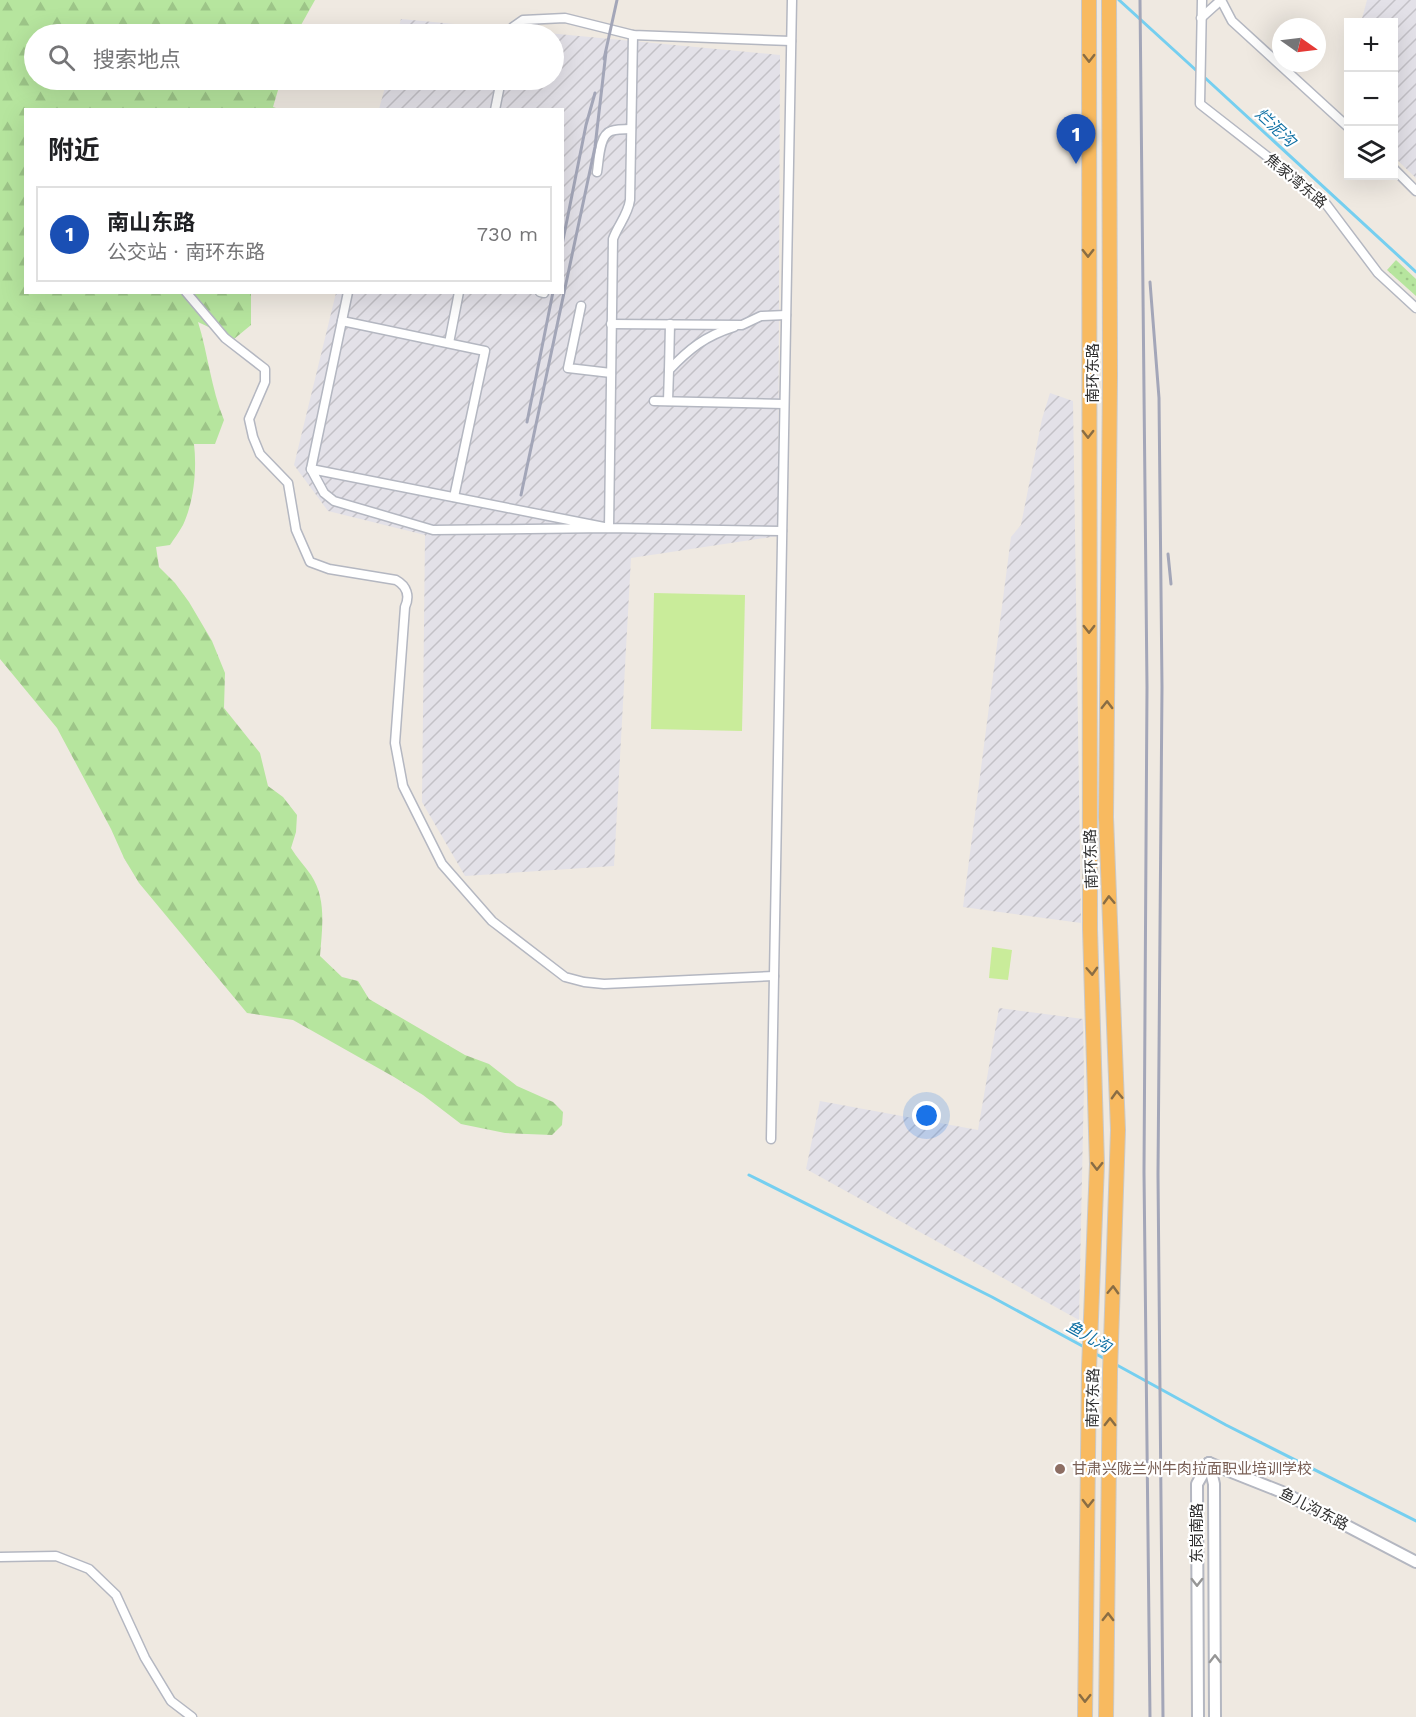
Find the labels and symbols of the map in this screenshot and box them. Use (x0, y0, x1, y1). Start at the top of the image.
north arrow (1272, 18, 1326, 72)
one-way arrow (1083, 54, 1095, 63)
water label: 烂泥沟 (1252, 104, 1301, 152)
pin: 1 (1056, 114, 1096, 164)
street label: 焦家湾东路 (1261, 150, 1331, 212)
one-way arrow (1082, 249, 1094, 258)
street label: 南环东路 (1084, 343, 1102, 403)
one-way arrow (1082, 430, 1094, 439)
one-way arrow (1083, 625, 1095, 634)
one-way arrow (1101, 701, 1113, 710)
street label: 南环东路 (1081, 829, 1101, 889)
one-way arrow (1103, 896, 1116, 905)
one-way arrow (1085, 967, 1098, 976)
one-way arrow (1110, 1091, 1123, 1100)
your location (912, 1101, 941, 1130)
one-way arrow (1091, 1161, 1103, 1170)
one-way arrow (1107, 1286, 1119, 1295)
water label: 鱼儿沟 (1063, 1316, 1116, 1357)
street label: 南环东路 (1083, 1368, 1103, 1428)
one-way arrow (1103, 1417, 1116, 1426)
place label: 甘肃兴陇兰州牛肉拉面职业培训学校 (1072, 1460, 1312, 1478)
marker: 甘肃兴陇兰州牛肉拉面职业培训学校 (1053, 1462, 1067, 1476)
street label: 鱼儿沟东路 (1276, 1484, 1352, 1534)
one-way arrow (1082, 1499, 1094, 1508)
street label: 东岗南路 (1188, 1503, 1206, 1563)
one-way arrow (1191, 1577, 1204, 1586)
one-way arrow (1102, 1612, 1114, 1621)
one-way arrow (1209, 1654, 1221, 1663)
one-way arrow (1079, 1694, 1091, 1703)

